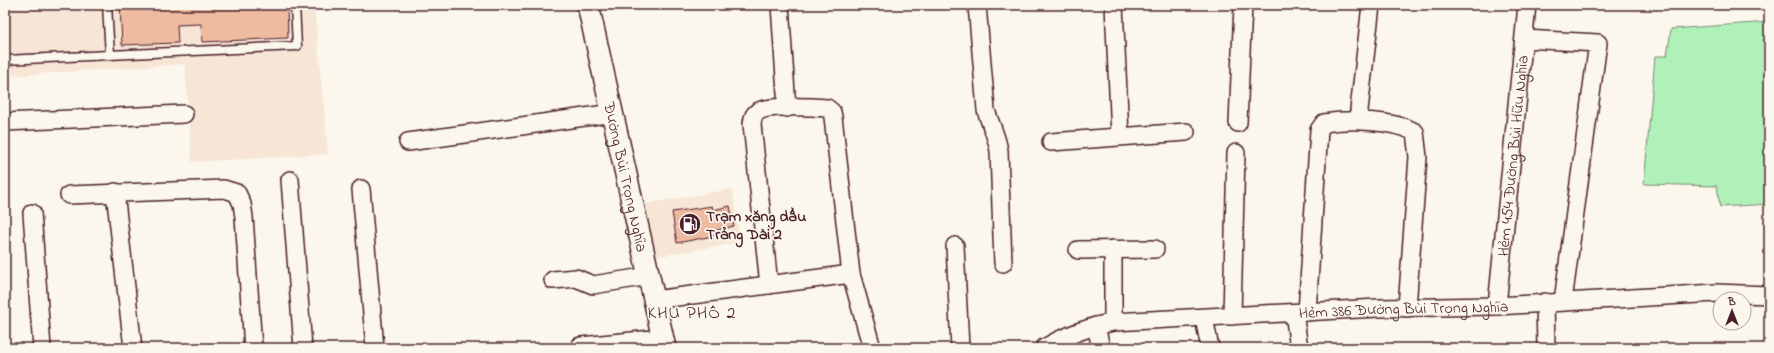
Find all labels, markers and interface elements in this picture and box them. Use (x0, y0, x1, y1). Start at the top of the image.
street label: Hẻm 454 Đường Bùi Hữu Nghĩa (1492, 54, 1536, 258)
street label: Đường Bùi Trọng Nghĩa (596, 99, 653, 255)
place label: Trạm xăng dầu Trảng Dài 2 (706, 205, 806, 248)
fuel station icon: Trạm xăng dầu Trảng Dài 2 (677, 211, 703, 237)
north arrow (1712, 291, 1752, 331)
text: B (1727, 294, 1736, 310)
street label: Hẻm 386 Đường Bùi Trọng Nghĩa (1298, 295, 1509, 326)
district label: KHU PHỐ 2 (647, 301, 737, 327)

